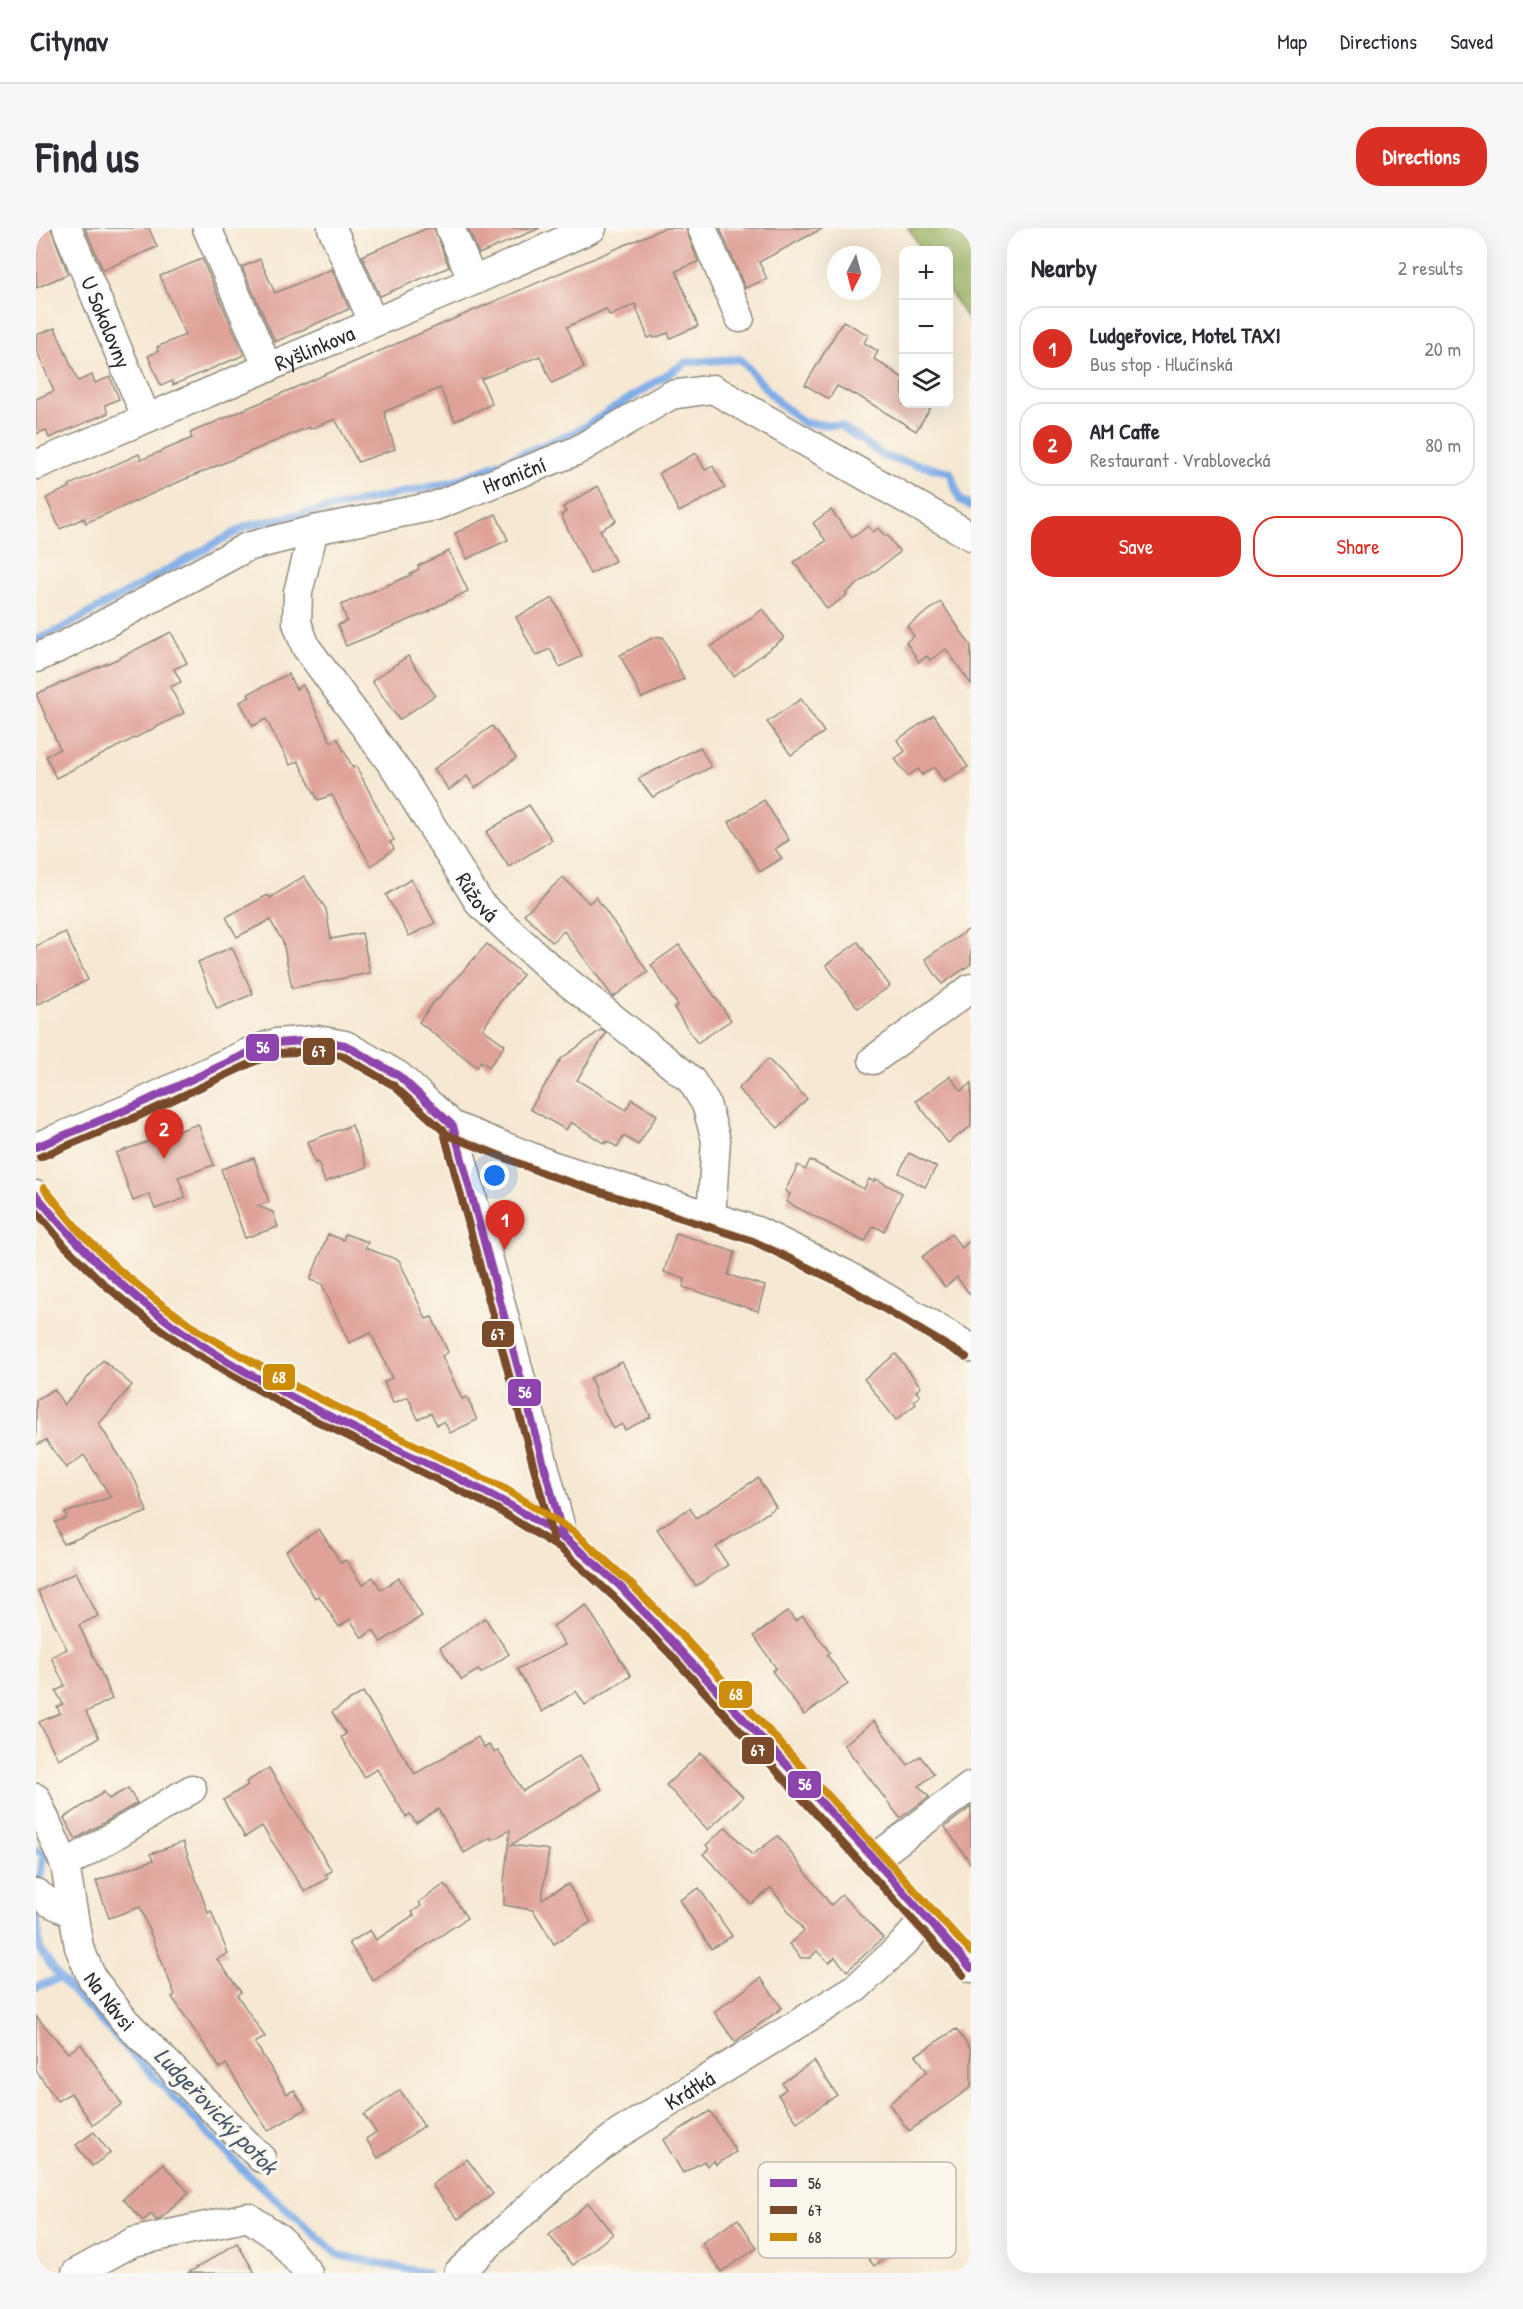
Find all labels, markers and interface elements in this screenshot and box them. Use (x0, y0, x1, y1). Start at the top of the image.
text: Citynav (30, 22, 108, 60)
text: Map (1277, 27, 1307, 56)
text: Directions (1340, 27, 1417, 56)
text: Saved (1450, 27, 1493, 56)
button: Directions (1356, 127, 1487, 186)
text: Find us (36, 128, 139, 185)
north arrow (827, 246, 881, 300)
map controls (899, 246, 953, 408)
button: + (899, 246, 953, 300)
text: Nearby (1031, 250, 1097, 285)
text: 2 results (1398, 254, 1463, 281)
street label: U Sokolovny (74, 272, 139, 373)
button: − (899, 300, 953, 354)
street label: Ryšlinkova (270, 318, 359, 378)
text: Ludgeřovice, Motel TAXI (1090, 320, 1281, 350)
text: 1 (1049, 335, 1056, 362)
text: 20 m (1424, 335, 1461, 362)
text: Bus stop · Hlučínská (1090, 350, 1233, 377)
button: layers (899, 354, 953, 408)
text: AM Caffe (1090, 416, 1160, 446)
text: 2 (1048, 431, 1057, 458)
text: 80 m (1425, 431, 1461, 458)
text: Restaurant · Vrablovecká (1090, 446, 1270, 473)
street label: Hraniční (478, 449, 550, 501)
button: Save (1031, 516, 1241, 577)
button: Share (1253, 516, 1463, 577)
street label: Růžová (449, 867, 505, 929)
line badge: 56 (245, 1033, 280, 1062)
text: 56 (256, 1036, 270, 1058)
line badge: 67 (302, 1037, 336, 1066)
text: 67 (312, 1040, 326, 1062)
pin: 2 (144, 1110, 184, 1159)
your location (480, 1161, 509, 1190)
pin: 1 (486, 1200, 524, 1250)
line badge: 67 (481, 1320, 515, 1348)
text: 67 (491, 1323, 505, 1345)
line badge: 68 (262, 1363, 296, 1391)
text: 68 (272, 1366, 286, 1388)
line badge: 56 (507, 1378, 542, 1407)
text: 56 (518, 1381, 532, 1403)
line badge: 68 (718, 1680, 753, 1709)
text: 68 (729, 1683, 743, 1705)
line badge: 67 (741, 1736, 775, 1765)
text: 67 (751, 1739, 765, 1761)
line badge: 56 (787, 1770, 822, 1799)
text: 56 (798, 1773, 812, 1795)
street label: Na Návsi (77, 1965, 142, 2038)
water label: Ludgeřovický potok (147, 2040, 287, 2183)
street label: Krátká (659, 2063, 721, 2117)
legend (758, 2162, 956, 2258)
text: 56 (808, 2172, 821, 2194)
text: 67 (808, 2199, 822, 2221)
text: 68 (808, 2226, 821, 2248)

